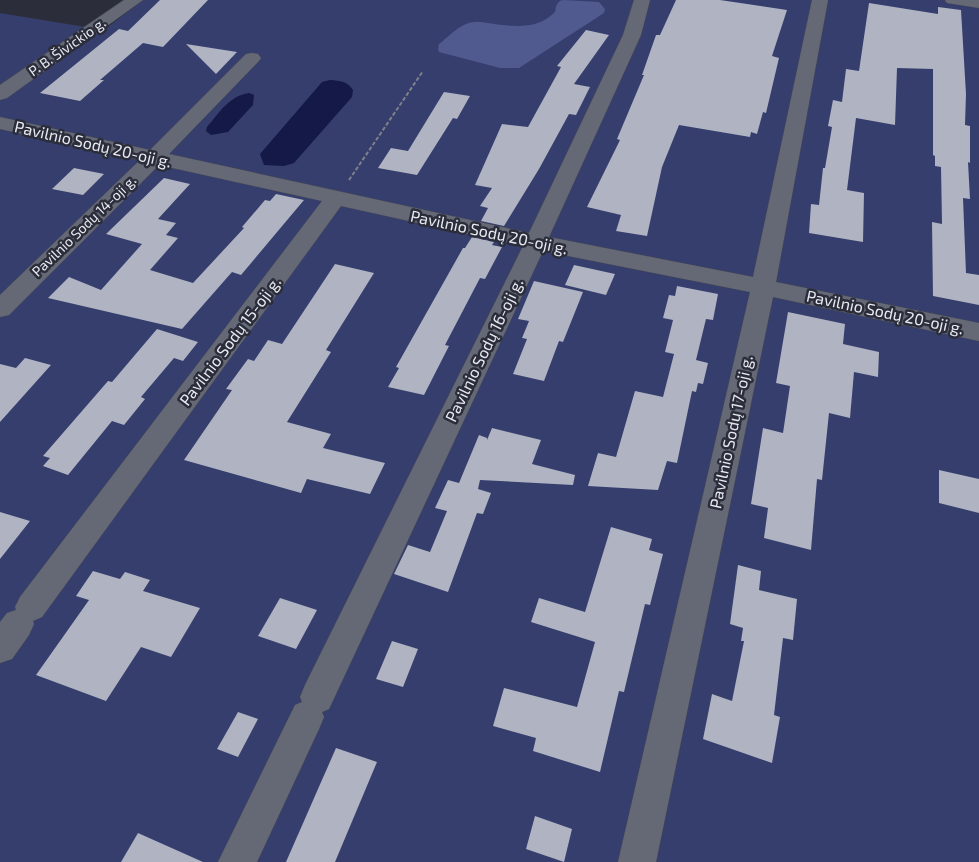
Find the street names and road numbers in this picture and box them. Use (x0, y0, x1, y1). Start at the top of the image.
street label: P. B. Šivickio g. (25, 14, 109, 79)
street label: Pavilnio Sodų 20-oji g. (13, 116, 173, 172)
street label: Pavilnio Sodų 14-oji g. (28, 172, 139, 280)
street label: Pavilnio Sodų 20-oji g. (409, 206, 569, 258)
street label: Pavilnio Sodų 15-oji g. (175, 272, 285, 410)
street label: Pavilnio Sodų 16-oji g. (441, 275, 527, 425)
street label: Pavilnio Sodų 20-oji g. (805, 286, 965, 338)
street label: Pavilnio Sodų 17-oji g. (705, 354, 757, 510)

